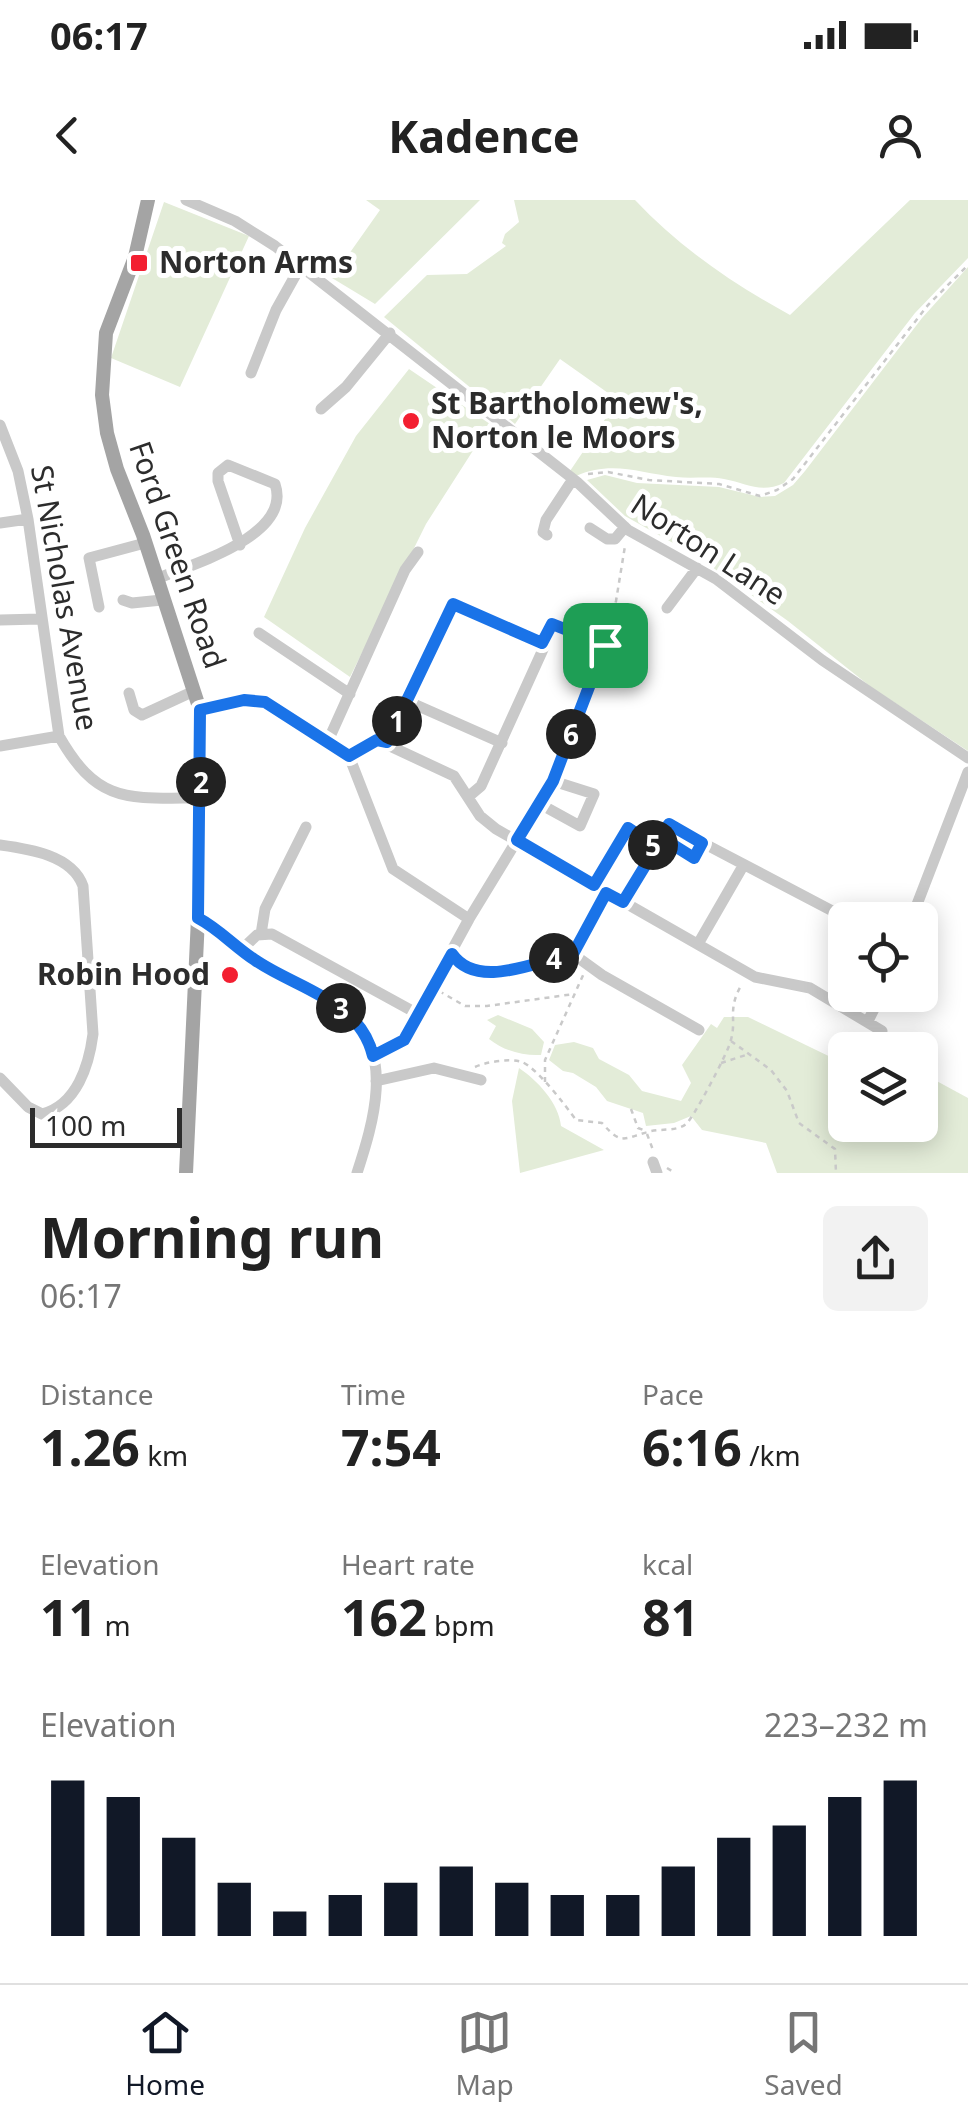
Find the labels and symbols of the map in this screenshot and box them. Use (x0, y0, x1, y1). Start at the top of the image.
place label: Norton Arms (159, 241, 353, 282)
marker: Norton Arms (128, 252, 150, 274)
place label: St Bartholomew's, Norton le Moors (431, 382, 703, 457)
marker: St Bartholomew's, Norton le Moors (400, 410, 422, 432)
street label: Ford Green Road (120, 435, 236, 674)
street label: St Nicholas Avenue (22, 462, 109, 734)
street label: Norton Lane (624, 483, 794, 614)
pin (563, 603, 648, 688)
pin: 1 (372, 696, 422, 746)
pin: 6 (546, 709, 596, 759)
pin: 2 (176, 757, 226, 807)
pin: 5 (628, 820, 678, 870)
pin: 4 (529, 933, 579, 983)
place label: Robin Hood (37, 953, 210, 994)
marker: Robin Hood (219, 964, 241, 986)
pin: 3 (316, 983, 366, 1033)
scale bar (30, 1103, 182, 1148)

